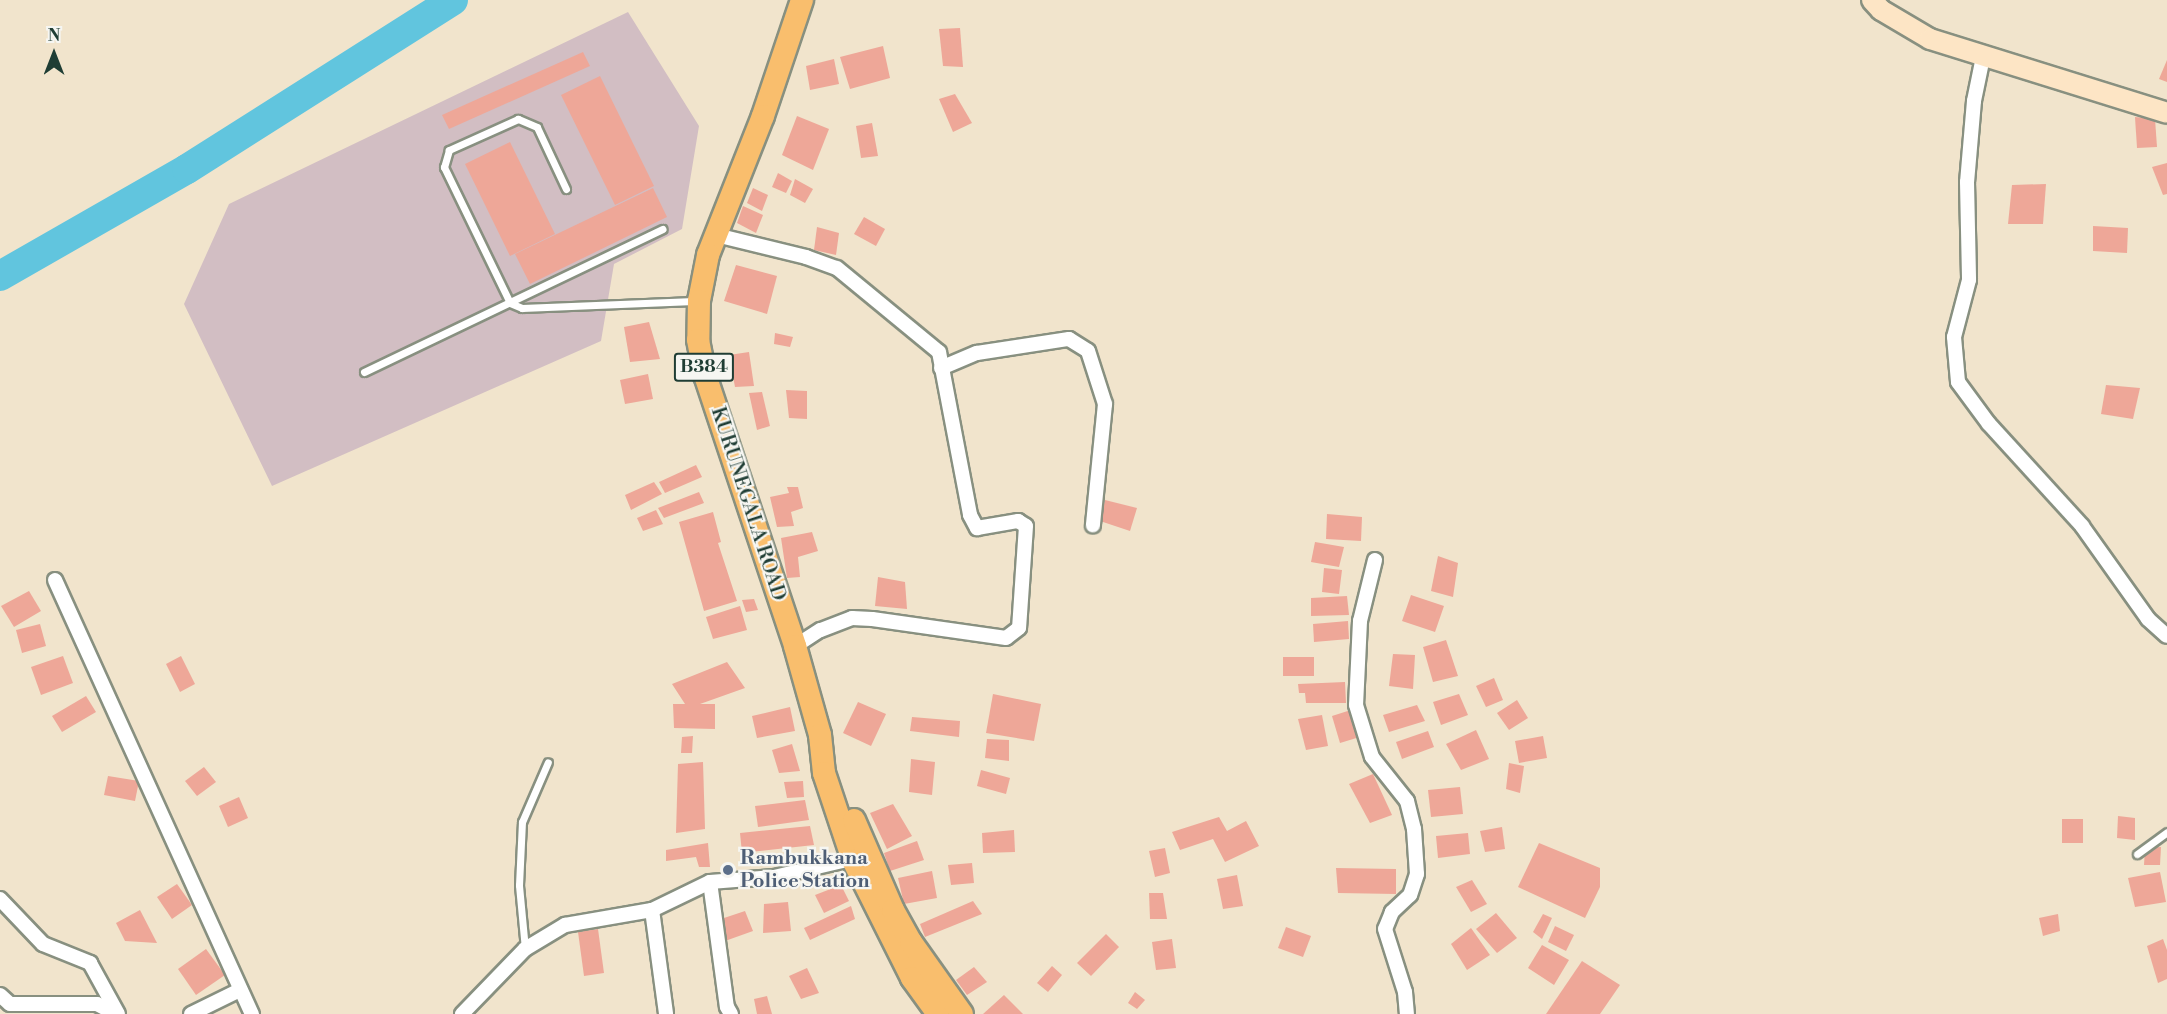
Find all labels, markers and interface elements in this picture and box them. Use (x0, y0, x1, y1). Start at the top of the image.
north arrow (24, 24, 84, 84)
text: N (48, 26, 60, 46)
road number: B384 (672, 352, 736, 382)
street label: KURUNEGALA ROAD (705, 404, 791, 604)
place label: Rambukkana Police Station (740, 846, 869, 893)
marker: Rambukkana Police Station (721, 863, 735, 877)

